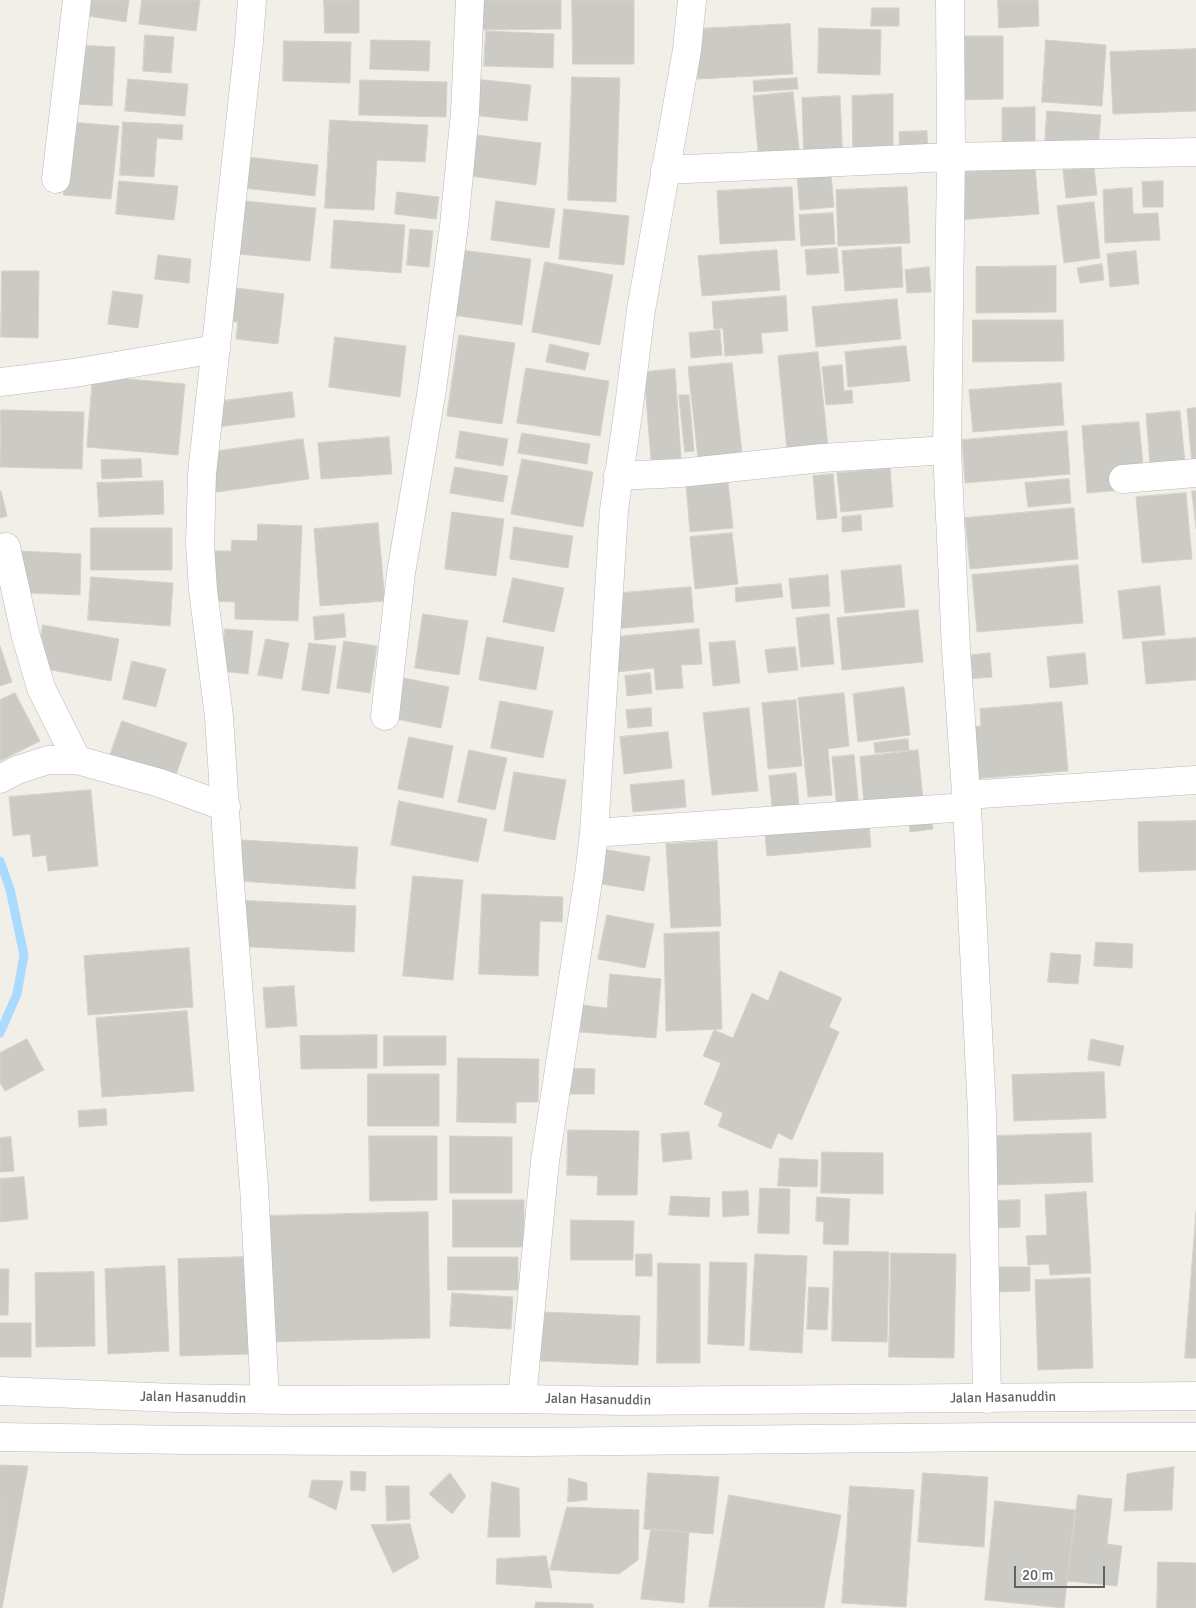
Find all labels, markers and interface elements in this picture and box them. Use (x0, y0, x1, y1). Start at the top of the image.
street label: Jalan Hasanuddin (140, 1389, 246, 1407)
street label: Jalan Hasanuddin (950, 1389, 1056, 1407)
street label: Jalan Hasanuddin (545, 1391, 651, 1409)
scale bar (1016, 1556, 1107, 1588)
text: 20 m (1022, 1566, 1053, 1584)

